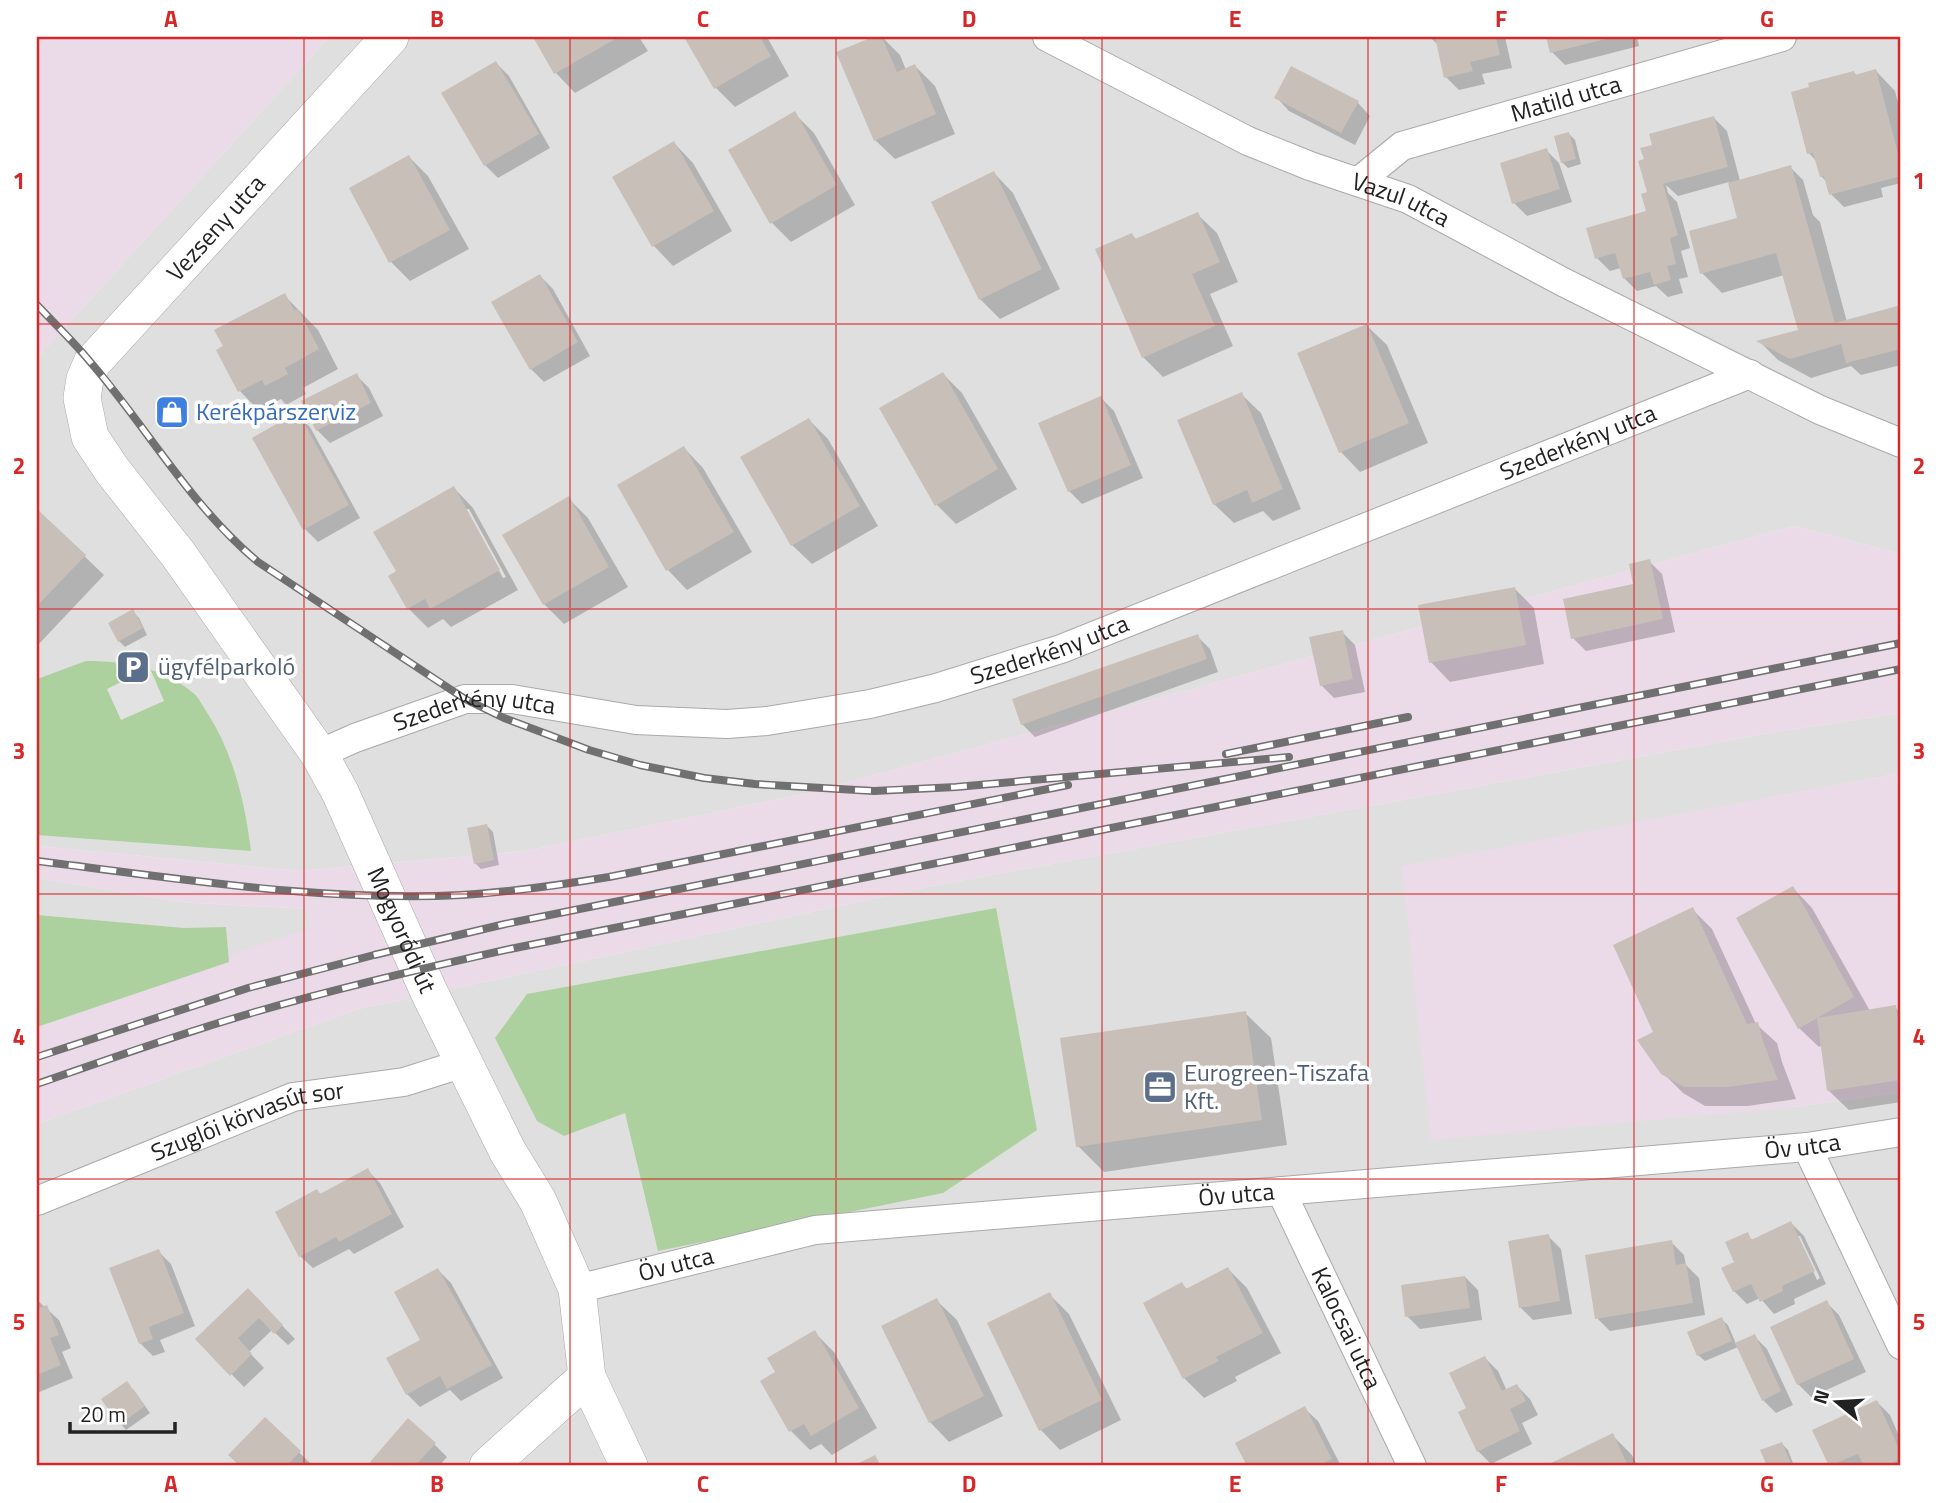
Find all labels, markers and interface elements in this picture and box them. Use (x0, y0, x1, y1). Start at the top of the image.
text: A (164, 1, 178, 36)
text: B (430, 1, 444, 36)
text: C (697, 1, 709, 36)
text: D (962, 1, 976, 36)
text: E (1229, 1, 1241, 36)
text: F (1495, 1, 1507, 36)
text: G (1760, 1, 1774, 36)
street label: Matild utca (1506, 65, 1625, 131)
street label: Vazul utca (1347, 162, 1457, 235)
text: 1 (13, 163, 25, 198)
text: 1 (1913, 163, 1925, 198)
street label: Vezseny utca (157, 166, 273, 289)
shop icon: Kerékpárszerviz (153, 393, 191, 431)
place label: Kerékpárszerviz (196, 393, 356, 429)
street label: Szederkény utca (1494, 394, 1661, 489)
text: 2 (13, 448, 25, 483)
text: 2 (1913, 448, 1925, 483)
street label: Szederkény utca (965, 605, 1134, 693)
parking icon: ügyfélparkoló (114, 648, 152, 686)
place label: ügyfélparkoló (158, 648, 295, 684)
street label: Szederkény utca (388, 679, 558, 740)
text: 3 (13, 733, 25, 768)
text: 3 (1913, 733, 1925, 768)
street label: Mogyoródi út (359, 861, 446, 999)
text: 4 (13, 1019, 25, 1054)
text: 4 (1913, 1019, 1925, 1054)
place label: Eurogreen-Tiszafa Kft. (1184, 1054, 1369, 1118)
office icon: Eurogreen-Tiszafa Kft. (1141, 1068, 1179, 1106)
street label: Szuglói körvasút sor (145, 1071, 346, 1170)
street label: Öv utca (1763, 1123, 1843, 1168)
street label: Öv utca (1197, 1173, 1276, 1215)
street label: Öv utca (634, 1237, 717, 1290)
street label: Kalocsai utca (1303, 1261, 1392, 1395)
text: 5 (13, 1304, 25, 1339)
text: 5 (1913, 1304, 1925, 1339)
north arrow (1801, 1366, 1871, 1436)
text: N (1805, 1386, 1836, 1407)
scale bar (70, 1391, 175, 1435)
text: 20 m (80, 1398, 126, 1430)
text: A (164, 1466, 178, 1501)
text: B (430, 1466, 444, 1501)
text: C (697, 1466, 709, 1501)
text: D (962, 1466, 976, 1501)
text: E (1229, 1466, 1241, 1501)
text: F (1495, 1466, 1507, 1501)
text: G (1760, 1466, 1774, 1501)

